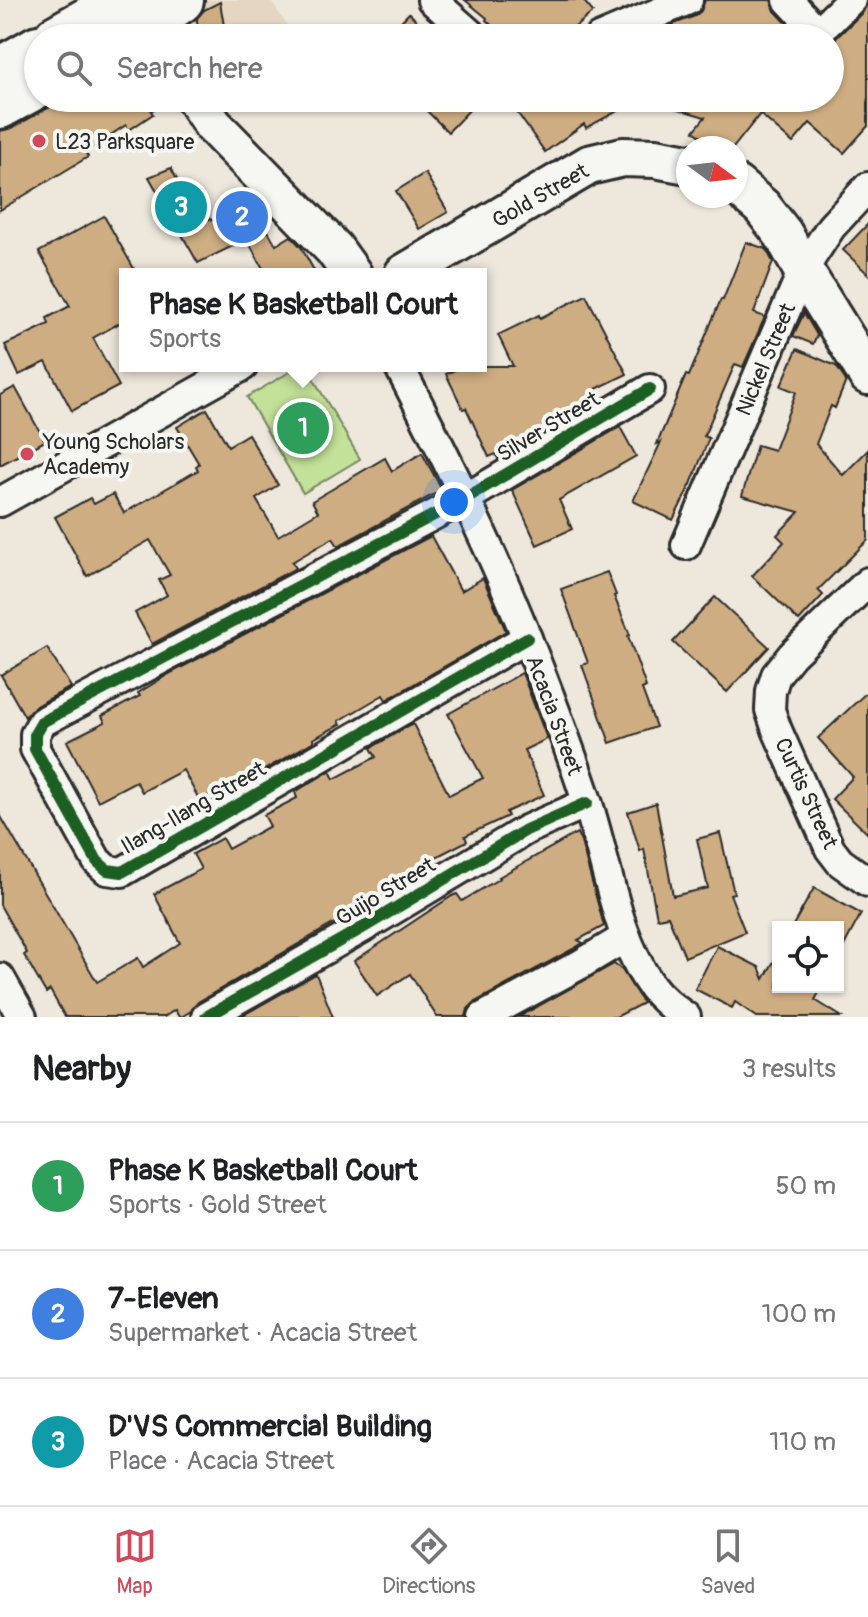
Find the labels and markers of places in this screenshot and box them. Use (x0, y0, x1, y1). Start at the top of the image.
place label: L23 Parksquare (55, 128, 194, 156)
marker: L23 Parksquare (30, 132, 48, 150)
pin: 3 (155, 177, 207, 237)
pin: 2 (216, 187, 268, 247)
pin: 1 (277, 398, 329, 458)
place label: Young Scholars Academy (42, 428, 184, 481)
marker: Young Scholars Academy (18, 445, 36, 463)

